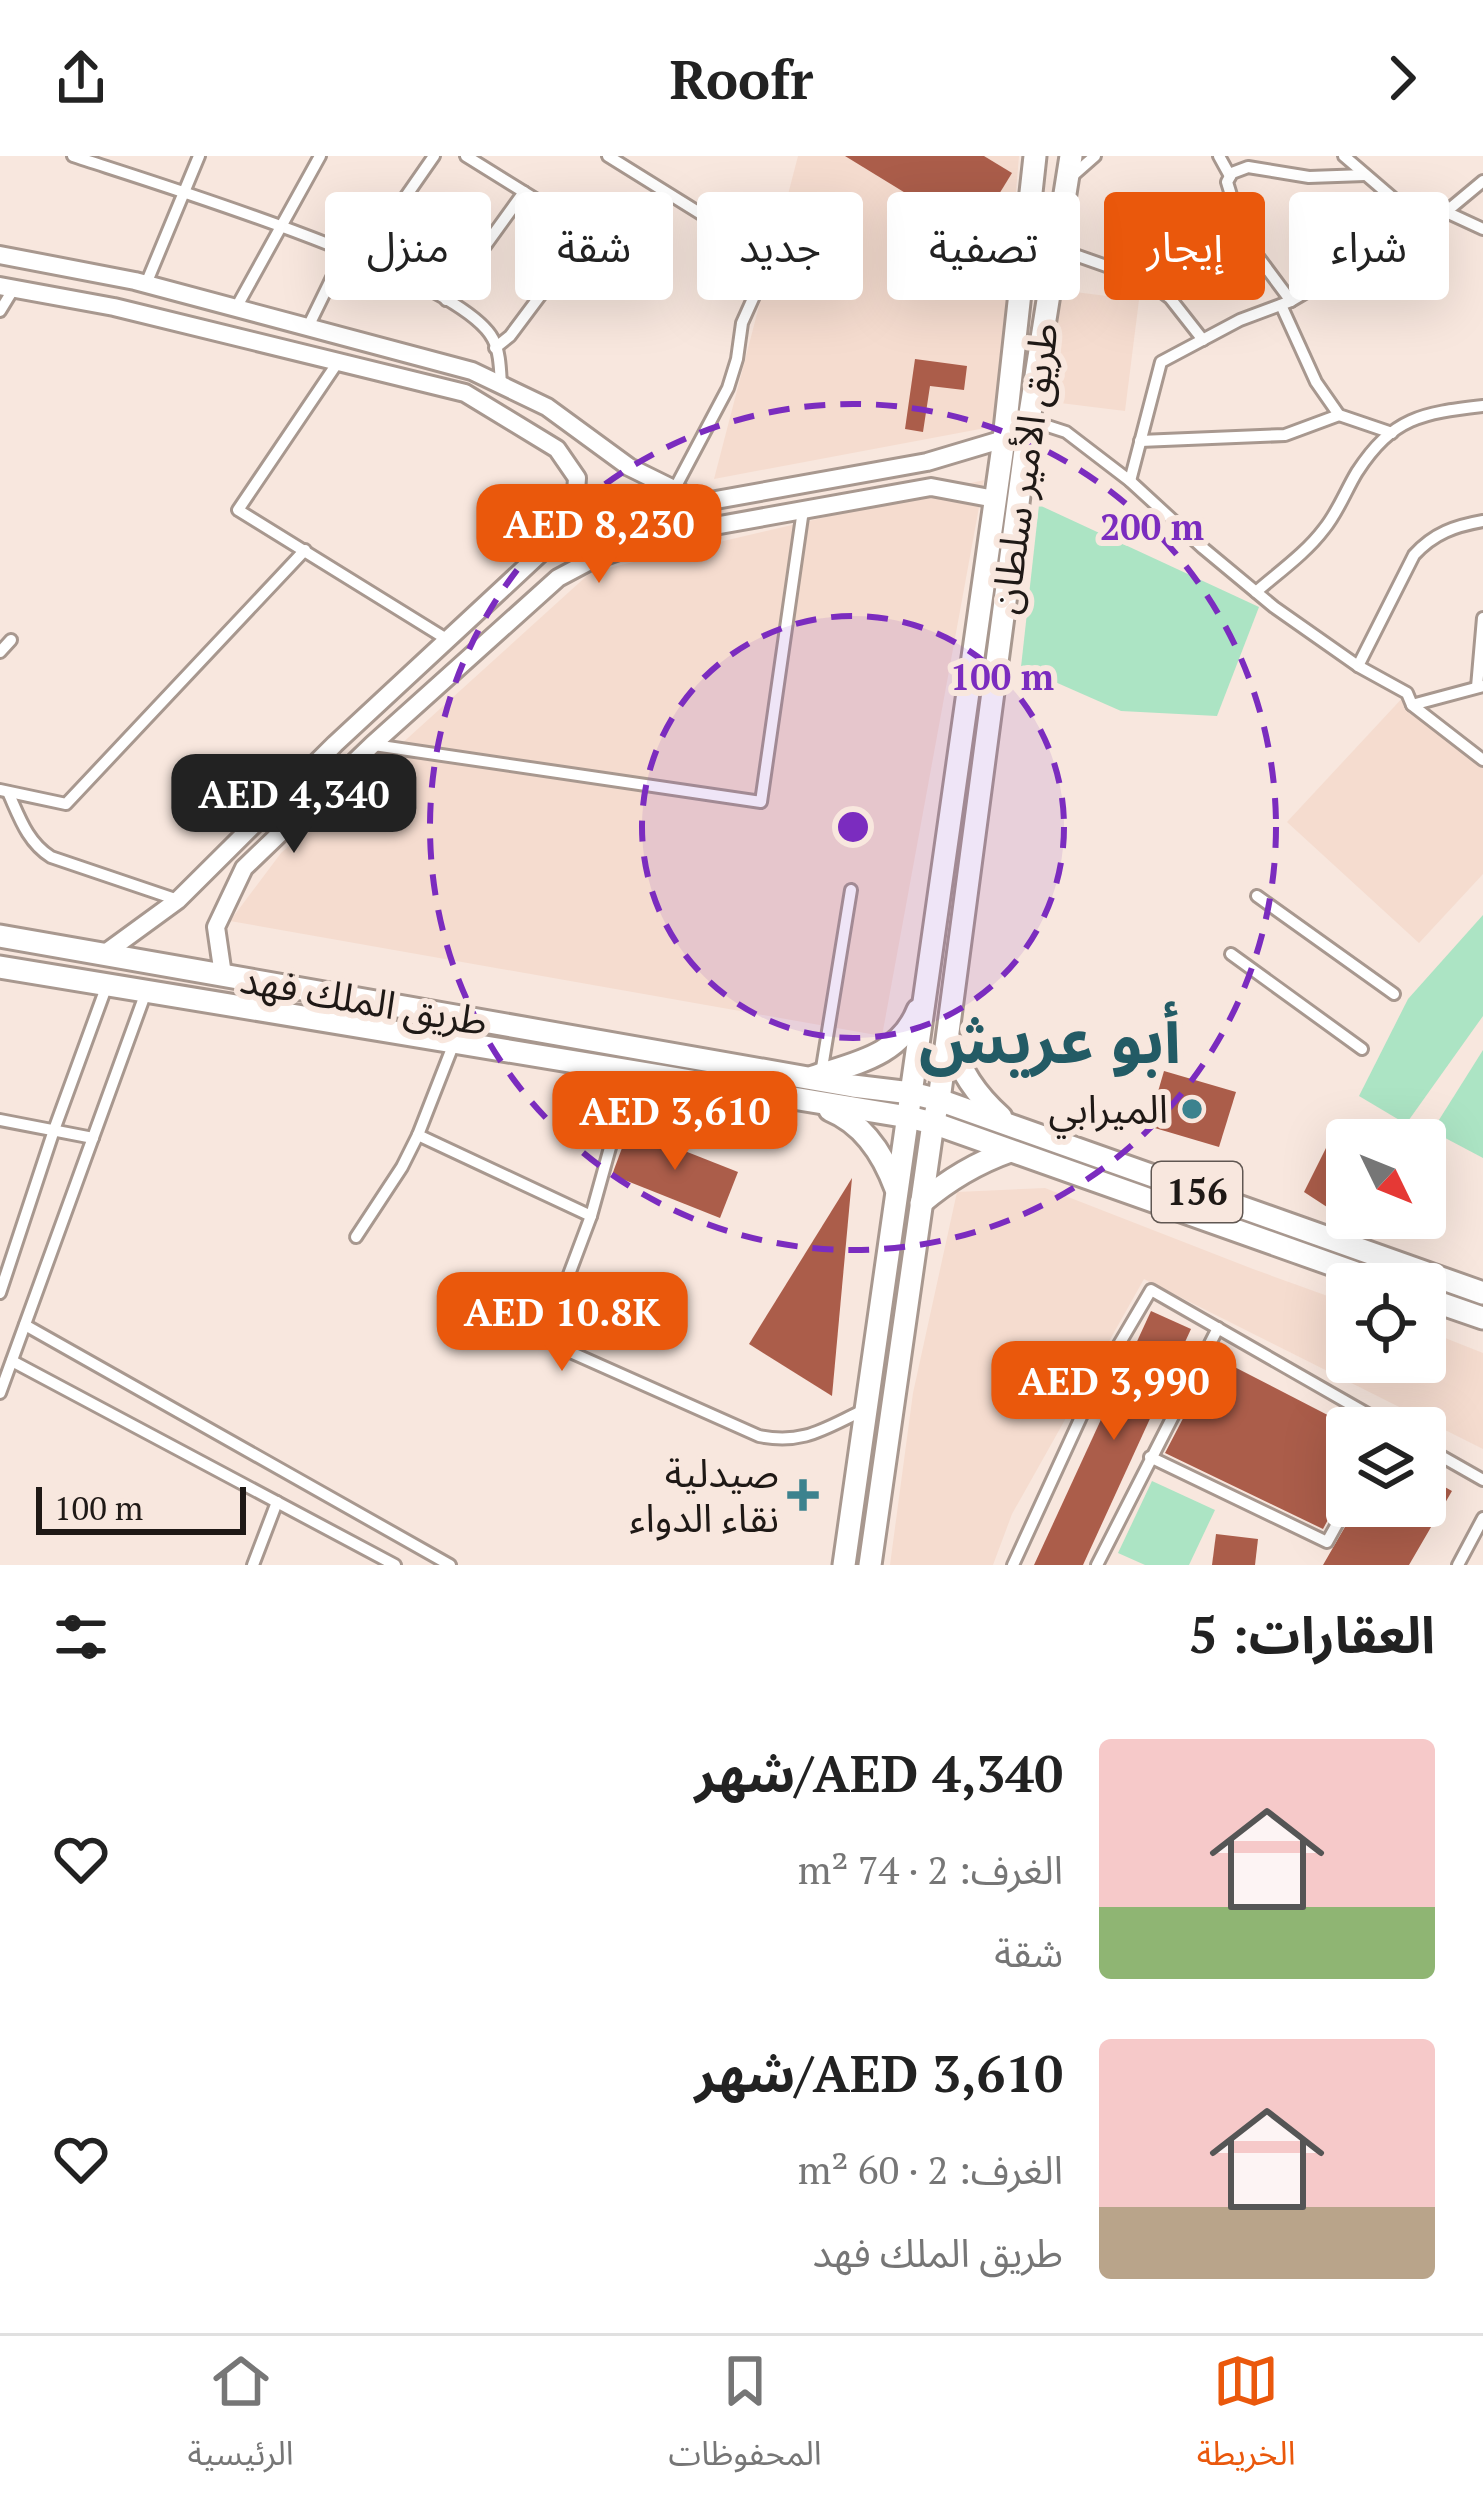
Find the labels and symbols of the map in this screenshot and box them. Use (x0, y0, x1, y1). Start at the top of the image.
street label: طريق الأمير سلطان (977, 319, 1069, 617)
pin: AED 8,230 (462, 484, 736, 586)
text: 200 m (1100, 503, 1204, 550)
text: 100 m (950, 653, 1054, 700)
pin: AED 4,340 (157, 754, 431, 856)
centre of rings (832, 806, 874, 848)
street label: طريق الملك فهد (236, 952, 492, 1046)
district label: أبو عريش (919, 998, 1181, 1081)
pin: AED 3,610 (538, 1071, 812, 1173)
place label: الميرابي (1049, 1082, 1168, 1139)
marker: الميرابي (1179, 1096, 1205, 1122)
north arrow (1326, 1119, 1446, 1239)
road number: 156 (1152, 1162, 1242, 1222)
pin: AED 10.8K (425, 1272, 699, 1374)
pin: AED 3,990 (977, 1341, 1251, 1443)
place label: صيدلية نقاء الدواء (629, 1446, 779, 1543)
scale bar (36, 1481, 246, 1534)
marker: صيدلية نقاء الدواء (790, 1482, 816, 1508)

